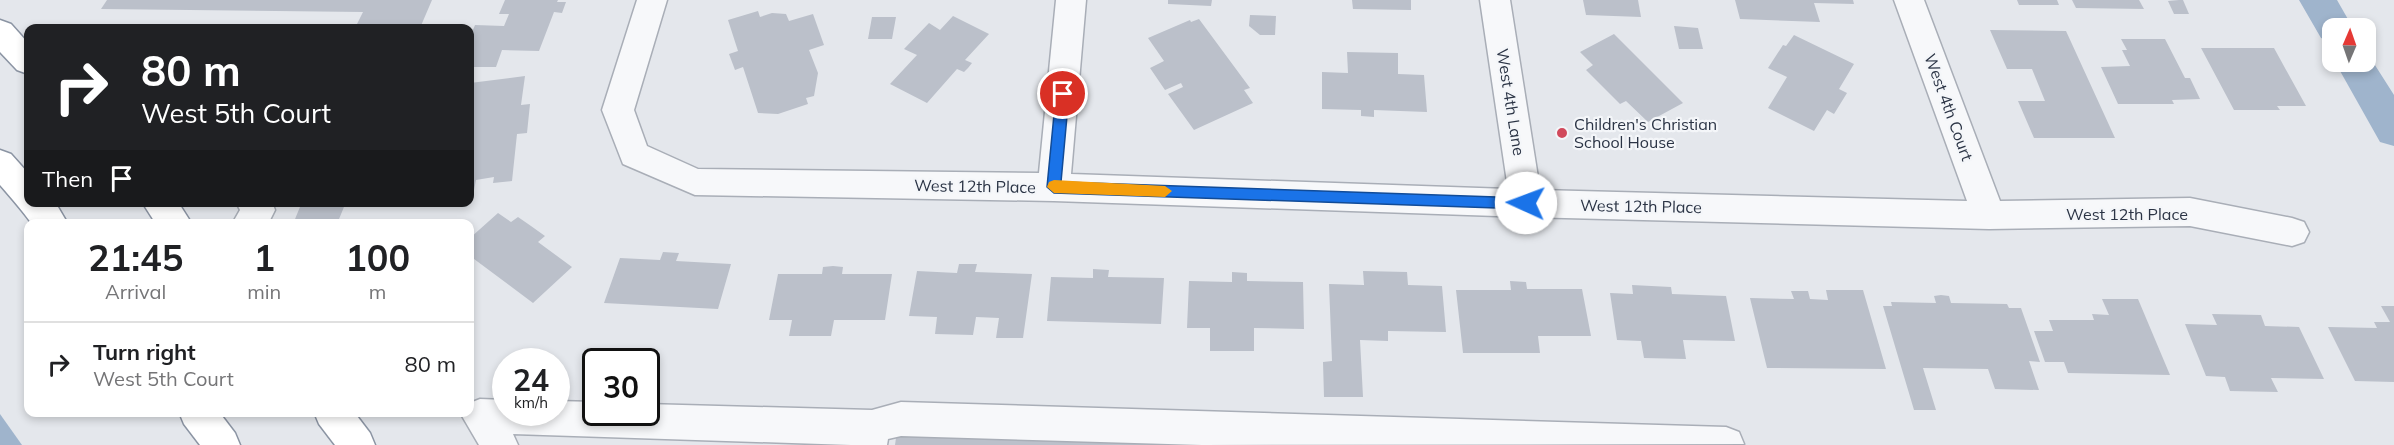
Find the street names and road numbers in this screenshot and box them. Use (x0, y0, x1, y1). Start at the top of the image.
street label: West 4th Lane (1493, 47, 1529, 157)
street label: West 4th Court (1920, 51, 1978, 164)
street label: West 12th Place (914, 175, 1036, 197)
street label: West 12th Place (1580, 195, 1702, 217)
street label: West 12th Place (2066, 204, 2188, 224)

